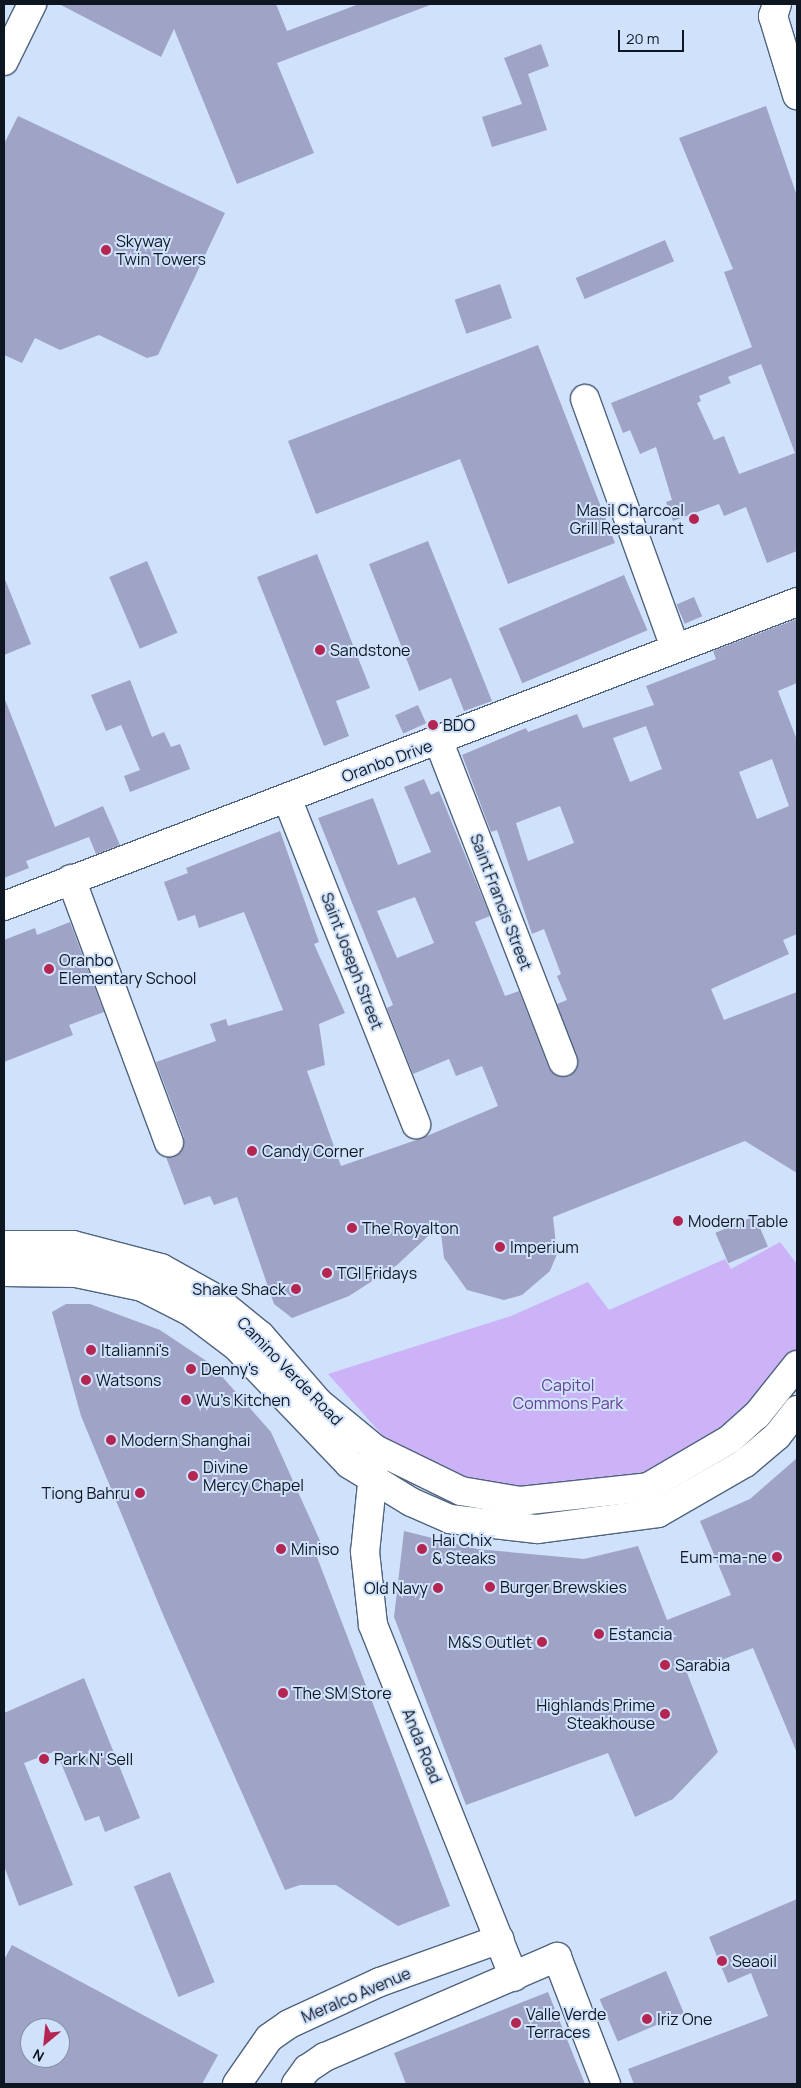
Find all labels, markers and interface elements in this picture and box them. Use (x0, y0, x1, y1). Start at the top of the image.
scale bar (621, 20, 687, 52)
text: 20 m (626, 28, 659, 49)
place label: Skyway Twin Towers (116, 231, 206, 269)
marker: Skyway Twin Towers (100, 244, 112, 256)
place label: Masil Charcoal Grill Restaurant (570, 500, 684, 538)
marker: Masil Charcoal Grill Restaurant (688, 513, 700, 525)
place label: Sandstone (330, 640, 410, 660)
marker: Sandstone (314, 644, 326, 656)
place label: BDO (443, 715, 475, 735)
marker: BDO (427, 719, 439, 731)
street label: Oranbo Drive (339, 736, 435, 786)
street label: Saint Francis Street (466, 831, 536, 973)
street label: Saint Joseph Street (317, 890, 387, 1032)
place label: Oranbo Elementary School (59, 950, 197, 988)
marker: Oranbo Elementary School (43, 963, 55, 975)
place label: Candy Corner (262, 1141, 364, 1161)
marker: Candy Corner (246, 1145, 258, 1157)
place label: Modern Table (688, 1211, 788, 1231)
marker: Modern Table (672, 1215, 684, 1227)
place label: The Royalton (362, 1218, 459, 1238)
marker: The Royalton (346, 1222, 358, 1234)
place label: Imperium (510, 1237, 579, 1257)
marker: Imperium (494, 1241, 506, 1253)
place label: TGI Fridays (337, 1263, 417, 1283)
marker: TGI Fridays (321, 1267, 333, 1279)
place label: Shake Shack (192, 1279, 286, 1299)
marker: Shake Shack (290, 1283, 302, 1295)
street label: Camino Verde Road (233, 1313, 347, 1429)
place label: Italianni's (101, 1340, 169, 1360)
marker: Italianni's (85, 1344, 97, 1356)
place label: Denny's (201, 1359, 259, 1379)
marker: Denny's (185, 1363, 197, 1375)
place label: Watsons (96, 1370, 161, 1390)
marker: Watsons (80, 1374, 92, 1386)
park label: Capitol Commons Park (513, 1375, 623, 1413)
place label: Wu's Kitchen (196, 1390, 290, 1410)
marker: Wu's Kitchen (180, 1394, 192, 1406)
place label: Modern Shanghai (121, 1430, 251, 1450)
marker: Modern Shanghai (105, 1434, 117, 1446)
place label: Divine Mercy Chapel (203, 1457, 304, 1495)
marker: Divine Mercy Chapel (187, 1470, 199, 1482)
place label: Tiong Bahru (42, 1483, 130, 1503)
marker: Tiong Bahru (134, 1487, 146, 1499)
place label: Hai Chix & Steaks (432, 1530, 496, 1568)
place label: Miniso (291, 1539, 339, 1559)
marker: Miniso (275, 1543, 287, 1555)
marker: Hai Chix & Steaks (416, 1543, 428, 1555)
place label: Eum-ma-ne (680, 1547, 767, 1567)
marker: Eum-ma-ne (771, 1551, 783, 1563)
place label: Burger Brewskies (500, 1577, 627, 1597)
place label: Old Navy (364, 1578, 428, 1598)
marker: Burger Brewskies (484, 1581, 496, 1593)
marker: Old Navy (432, 1582, 444, 1594)
place label: Estancia (609, 1624, 673, 1644)
marker: Estancia (593, 1628, 605, 1640)
place label: M&S Outlet (448, 1632, 532, 1652)
marker: M&S Outlet (536, 1636, 548, 1648)
place label: Sarabia (675, 1655, 730, 1675)
marker: Sarabia (659, 1659, 671, 1671)
place label: The SM Store (293, 1683, 391, 1703)
marker: The SM Store (277, 1687, 289, 1699)
place label: Highlands Prime Steakhouse (536, 1695, 655, 1733)
street label: Anda Road (398, 1706, 446, 1786)
marker: Highlands Prime Steakhouse (659, 1708, 671, 1720)
place label: Park N' Sell (54, 1749, 133, 1769)
marker: Park N' Sell (38, 1753, 50, 1765)
place label: Seaoil (732, 1951, 777, 1971)
marker: Seaoil (716, 1955, 728, 1967)
street label: Meralco Avenue (298, 1963, 414, 2027)
place label: Valle Verde Terraces (526, 2004, 606, 2042)
place label: Iriz One (657, 2009, 712, 2029)
marker: Iriz One (641, 2013, 653, 2025)
marker: Valle Verde Terraces (510, 2017, 522, 2029)
north arrow (20, 2018, 70, 2068)
text: N (29, 2045, 47, 2067)

